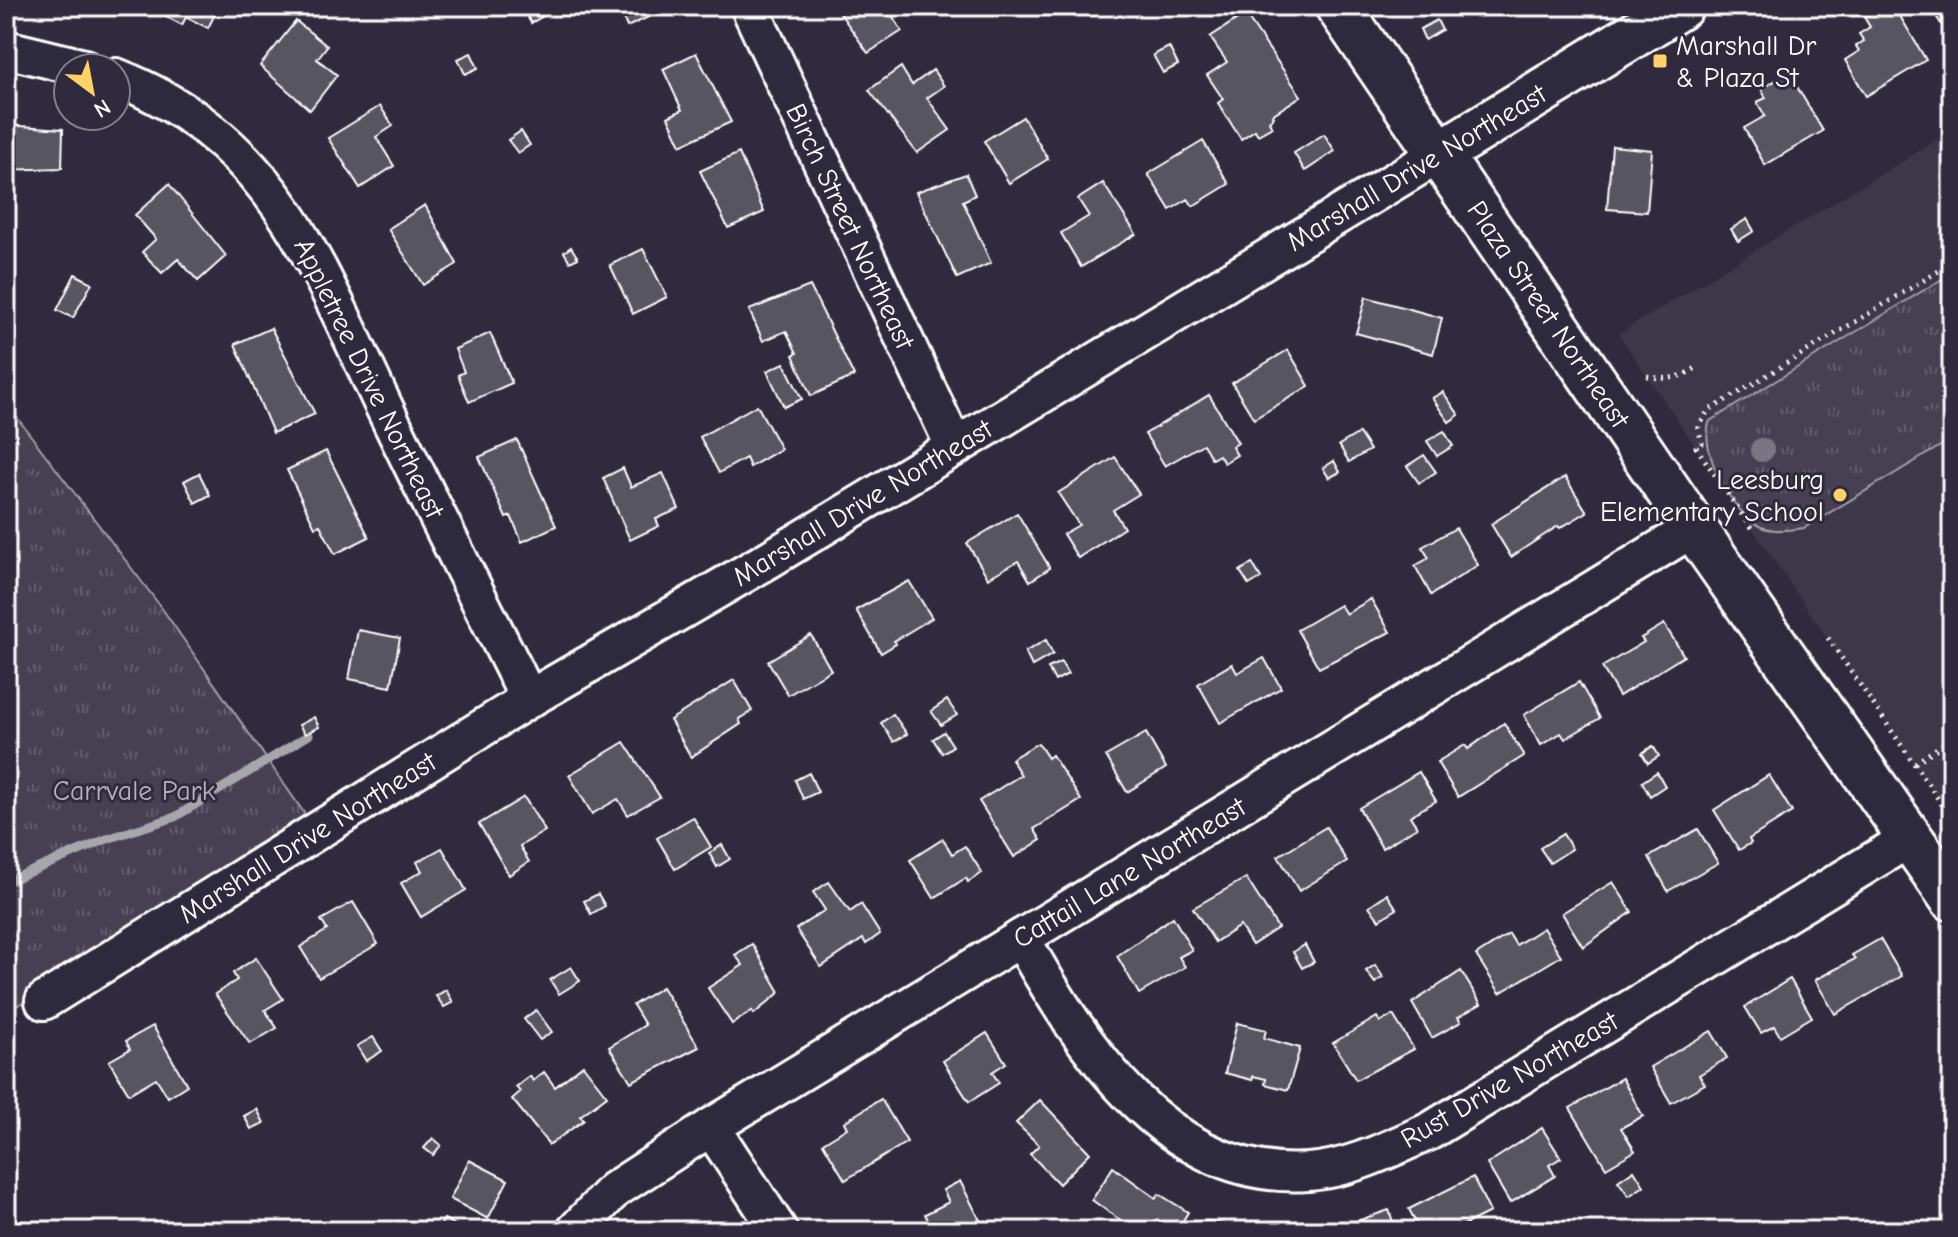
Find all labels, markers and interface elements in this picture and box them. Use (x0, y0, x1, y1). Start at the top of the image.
place label: Marshall Dr & Plaza St (1676, 30, 1816, 94)
north arrow (52, 52, 132, 132)
marker: Marshall Dr & Plaza St (1651, 52, 1669, 70)
street label: Marshall Drive Northeast (1281, 77, 1553, 258)
text: N (89, 93, 115, 123)
street label: Birch Street Northeast (779, 99, 921, 355)
street label: Plaza Street Northeast (1460, 195, 1637, 435)
street label: Appletree Drive Northeast (287, 233, 451, 524)
street label: Marshall Drive Northeast (727, 412, 999, 593)
place label: Leesburg Elementary School (1600, 464, 1824, 528)
marker: Leesburg Elementary School (1831, 486, 1849, 504)
street label: Marshall Drive Northeast (173, 745, 443, 930)
park label: Carrvale Park (53, 775, 216, 807)
street label: Cattail Lane Northeast (1007, 790, 1252, 955)
street label: Rust Drive Northeast (1395, 1004, 1624, 1155)

